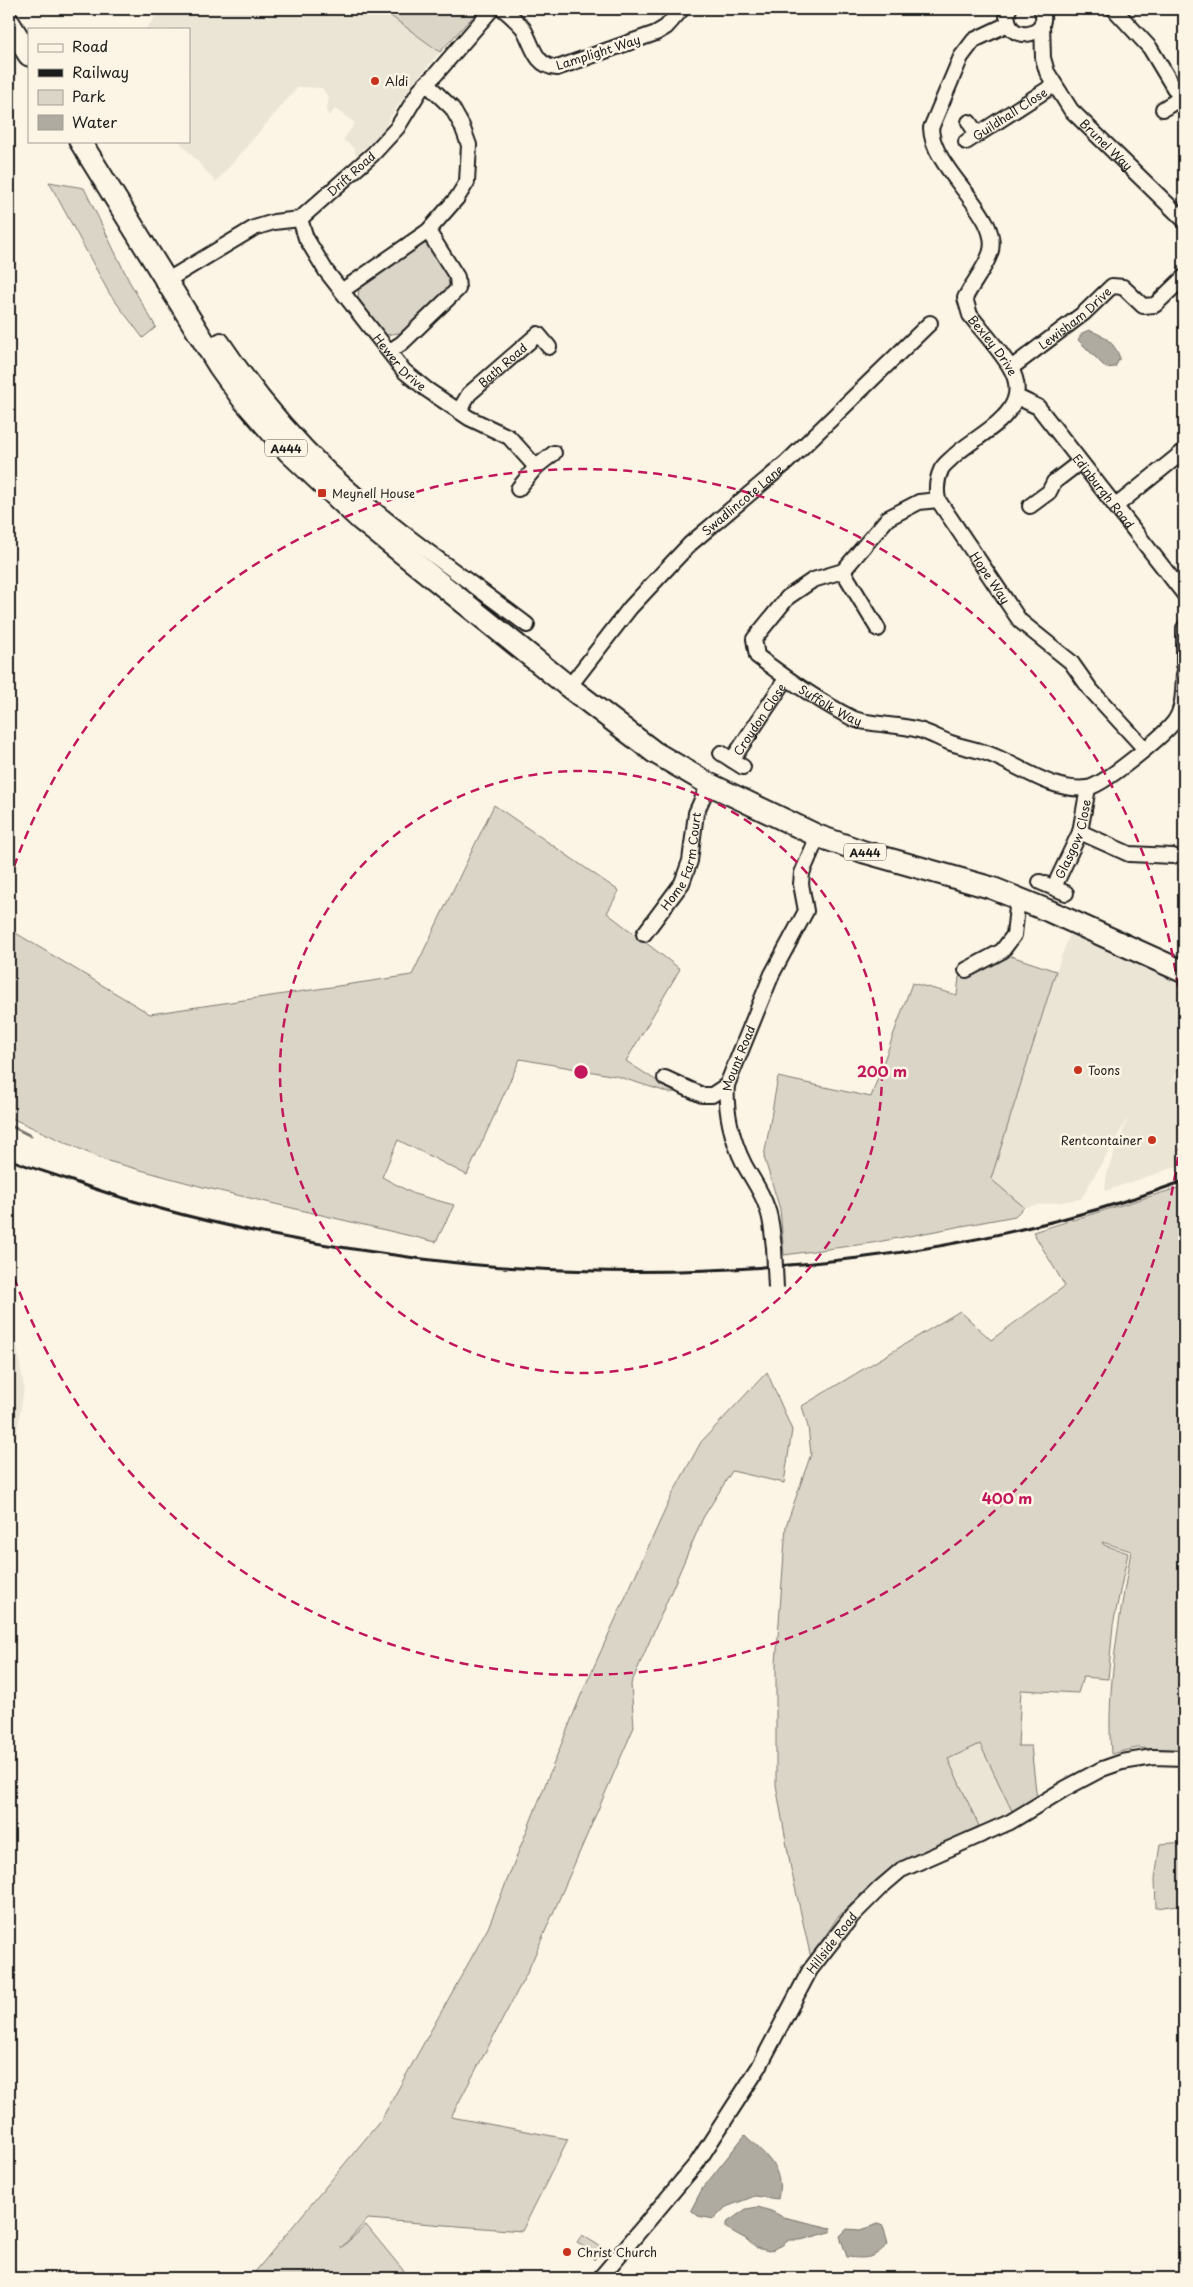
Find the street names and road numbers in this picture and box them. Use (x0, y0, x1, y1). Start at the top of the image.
street label: Lamplight Way (553, 30, 643, 74)
street label: Guildhall Close (969, 83, 1050, 145)
street label: Brunel Way (1076, 114, 1137, 175)
street label: Drift Road (323, 147, 379, 200)
street label: Lewisham Drive (1034, 283, 1115, 353)
street label: Bexley Drive (964, 311, 1022, 379)
street label: Hewer Drive (369, 330, 430, 395)
street label: Bath Road (474, 339, 531, 391)
road number: A444 (265, 439, 307, 456)
street label: Edinburgh Road (1069, 450, 1139, 532)
street label: Swadlincote Lane (697, 460, 787, 540)
street label: Hope Way (966, 548, 1015, 607)
street label: Croydon Close (729, 680, 790, 759)
street label: Suffolk Way (795, 680, 864, 730)
street label: Glasgow Close (1050, 797, 1095, 882)
street label: Home Farm Court (656, 811, 705, 914)
road number: A444 (844, 844, 886, 860)
street label: Mount Road (718, 1022, 759, 1092)
street label: Hillside Road (802, 1908, 861, 1977)

